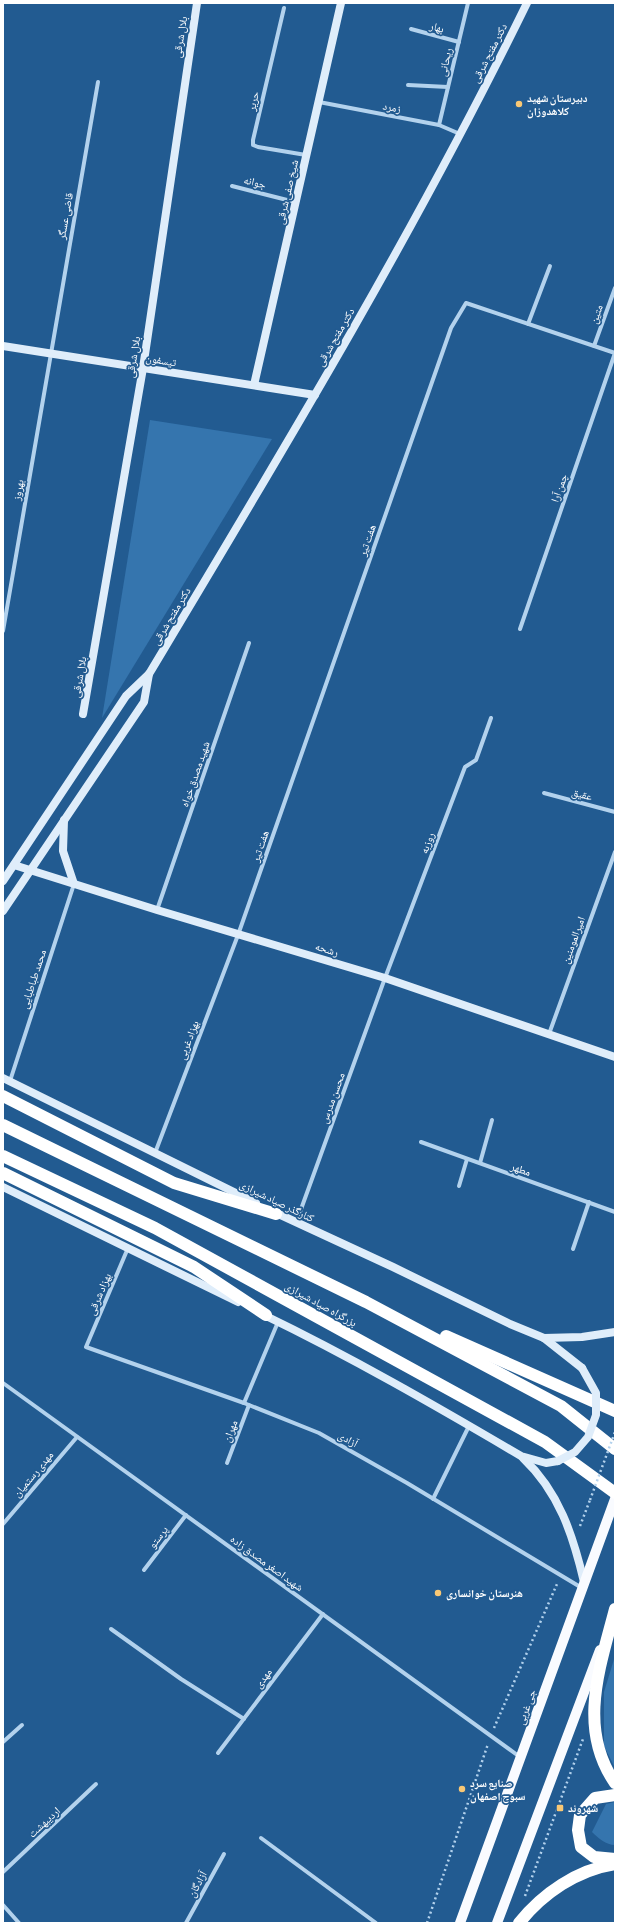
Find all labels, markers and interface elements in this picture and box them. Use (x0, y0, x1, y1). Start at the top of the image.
street label: بلال شرقی (171, 15, 190, 59)
street label: بهار (428, 19, 445, 35)
street label: دکتر مفتح شرقی (469, 21, 510, 85)
street label: ریحانی (436, 47, 455, 78)
street label: حریر (245, 90, 261, 113)
place label: دبیرستان شهید کلاهدوزان (527, 92, 588, 119)
street label: زمرد (382, 99, 402, 115)
marker: دبیرستان شهید کلاهدوزان (514, 99, 524, 109)
street label: شیخ صفی شرقی (274, 159, 301, 226)
street label: جوانه (242, 173, 267, 191)
street label: قاضی عسگر (55, 191, 76, 242)
street label: متین (587, 303, 606, 325)
street label: دکتر مفتح شرقی (314, 305, 358, 369)
street label: بلال شرقی (124, 335, 143, 379)
street label: تیسفون (145, 352, 178, 369)
street label: چمن آرا (549, 472, 570, 504)
street label: بهروز (10, 479, 26, 502)
street label: هفت تیر (356, 522, 378, 558)
street label: دکتر مفتح شرقی (149, 585, 194, 647)
street label: بلال شرقی (69, 655, 90, 699)
street label: شهید مصدق خواه (178, 740, 213, 809)
street label: عقیق (570, 786, 594, 804)
street label: هفت تیر (249, 828, 271, 864)
street label: روزبه (418, 831, 437, 855)
street label: امیرالمومنین (559, 915, 588, 966)
street label: رشحه (314, 940, 340, 958)
street label: محمد طباطبایی (18, 948, 49, 1010)
street label: بهزاد غربی (175, 1019, 202, 1062)
street label: محسن مدرس (317, 1071, 348, 1125)
street label: مطهر (508, 1160, 533, 1178)
street label: کنارگذر صیاد شیرازی (237, 1178, 316, 1225)
street label: بهزاد شرقی (85, 1271, 114, 1317)
street label: بزرگراه صیاد شیرازی (283, 1279, 359, 1330)
street label: مهران (220, 1418, 241, 1444)
street label: آزادی (335, 1429, 360, 1450)
street label: مهدی رستمیان (10, 1449, 56, 1500)
street label: پرستو (146, 1523, 171, 1551)
street label: شهید اصغر مصدق زاده (228, 1533, 306, 1594)
place label: هنرستان خوانساری (446, 1587, 523, 1601)
marker: هنرستان خوانساری (433, 1588, 443, 1598)
street label: مهدی (252, 1666, 275, 1691)
street label: جی غربی (514, 1688, 539, 1727)
place label: صنایع سرد سبوح اصفهان (470, 1777, 526, 1804)
marker: صنایع سرد سبوح اصفهان (457, 1784, 467, 1794)
place label: شهروند (568, 1802, 599, 1815)
marker: شهروند (555, 1803, 565, 1813)
street label: اردیبهشت (26, 1804, 63, 1840)
street label: آزادگان (185, 1869, 210, 1900)

